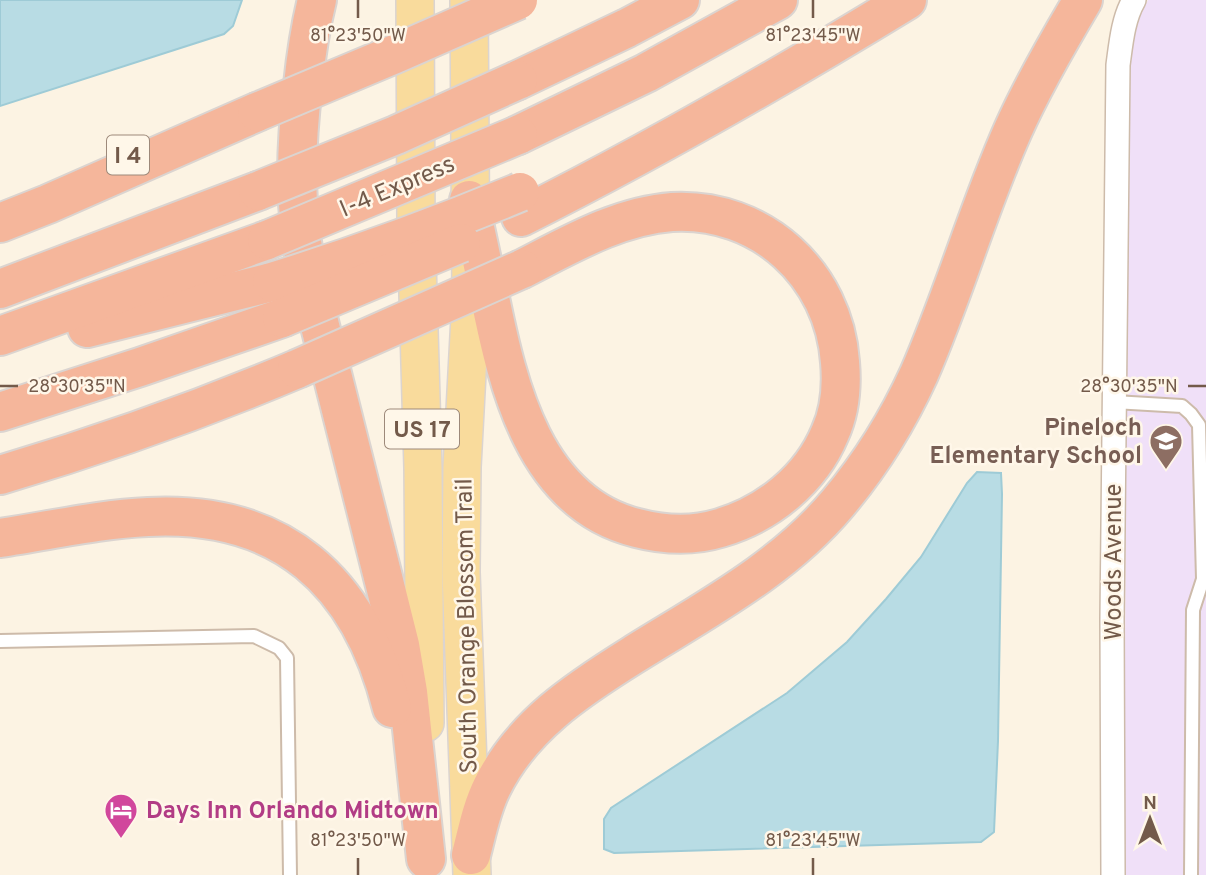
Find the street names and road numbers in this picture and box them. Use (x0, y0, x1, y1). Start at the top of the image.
road number: I 4 (107, 136, 149, 174)
street label: I-4 Express (336, 150, 460, 226)
road number: US 17 (385, 410, 459, 448)
street label: South Orange Blossom Trail (450, 478, 486, 774)
street label: Woods Avenue (1100, 484, 1130, 640)

